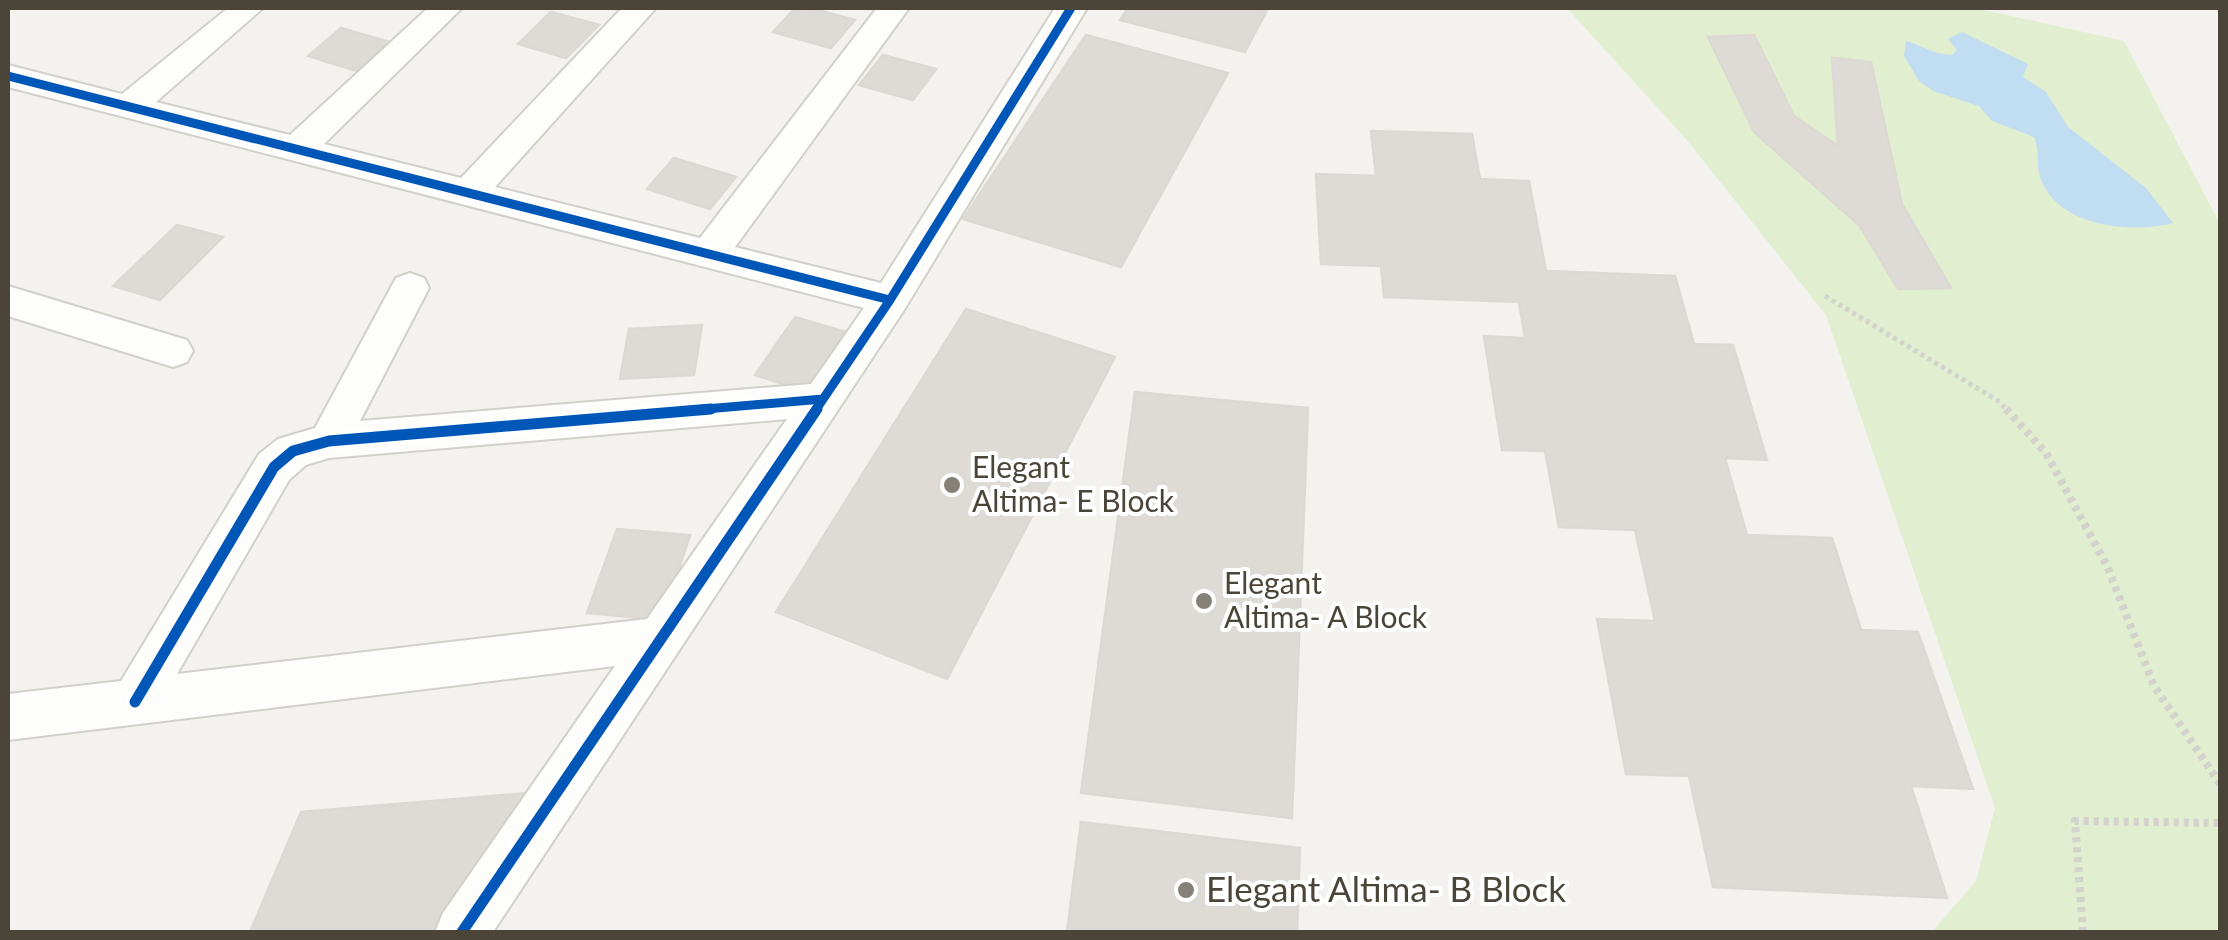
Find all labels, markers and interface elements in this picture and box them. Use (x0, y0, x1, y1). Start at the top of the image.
place label: Elegant Altima- E Block (972, 448, 1175, 518)
marker: Elegant Altima- E Block (941, 474, 963, 496)
place label: Elegant Altima- A Block (1224, 564, 1428, 634)
marker: Elegant Altima- A Block (1193, 590, 1215, 612)
place label: Elegant Altima- B Block (1206, 867, 1566, 909)
marker: Elegant Altima- B Block (1175, 879, 1197, 901)

